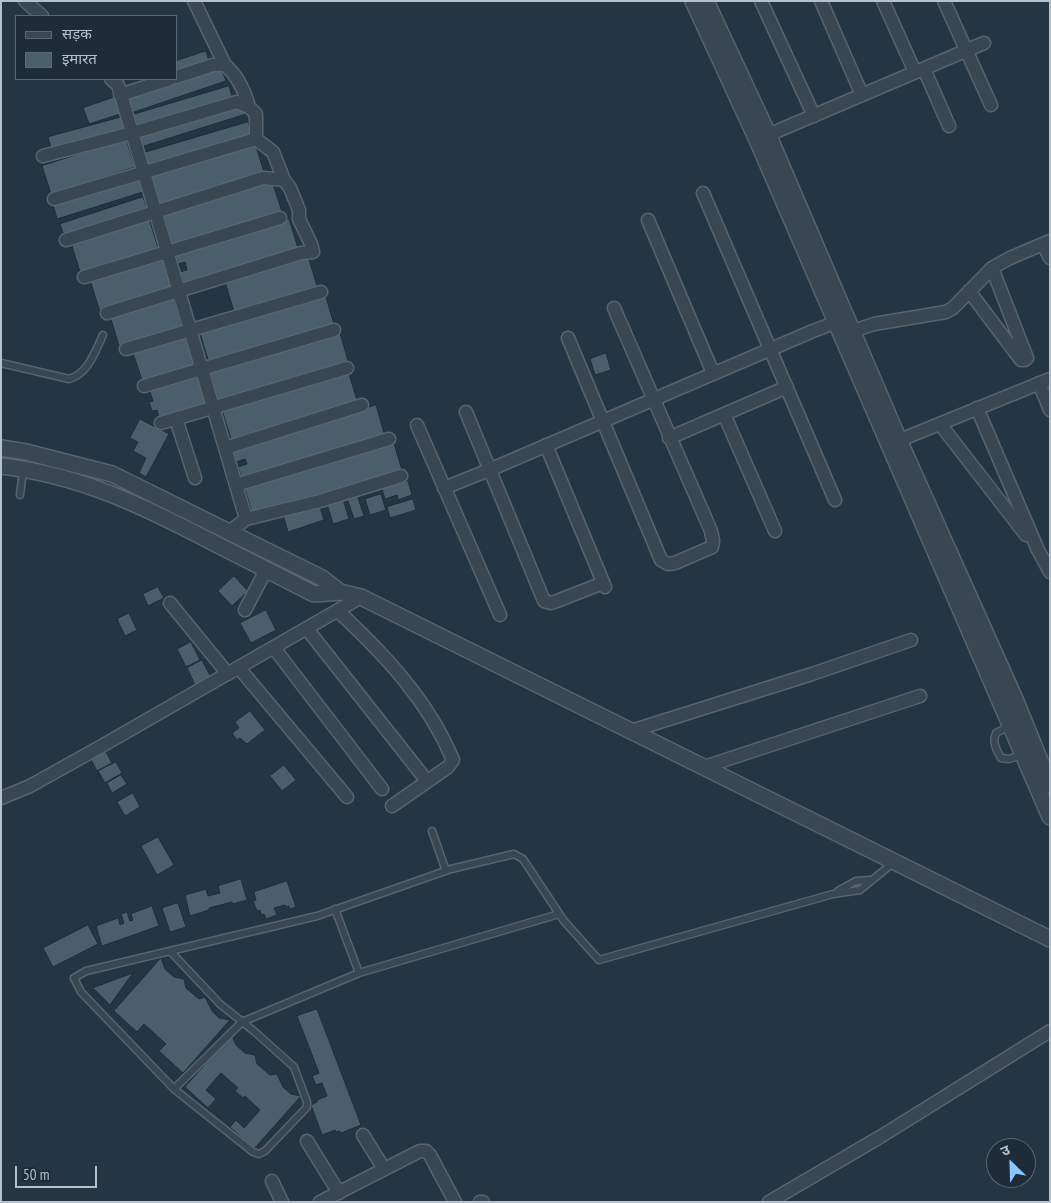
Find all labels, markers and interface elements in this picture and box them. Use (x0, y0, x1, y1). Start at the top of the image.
legend (15, 15, 178, 80)
text: सड़क (62, 24, 92, 43)
text: इमारत (62, 49, 97, 68)
north arrow (986, 1138, 1036, 1188)
text: उ (998, 1140, 1013, 1160)
scale bar (18, 1156, 100, 1188)
text: 50 m (23, 1165, 49, 1184)

